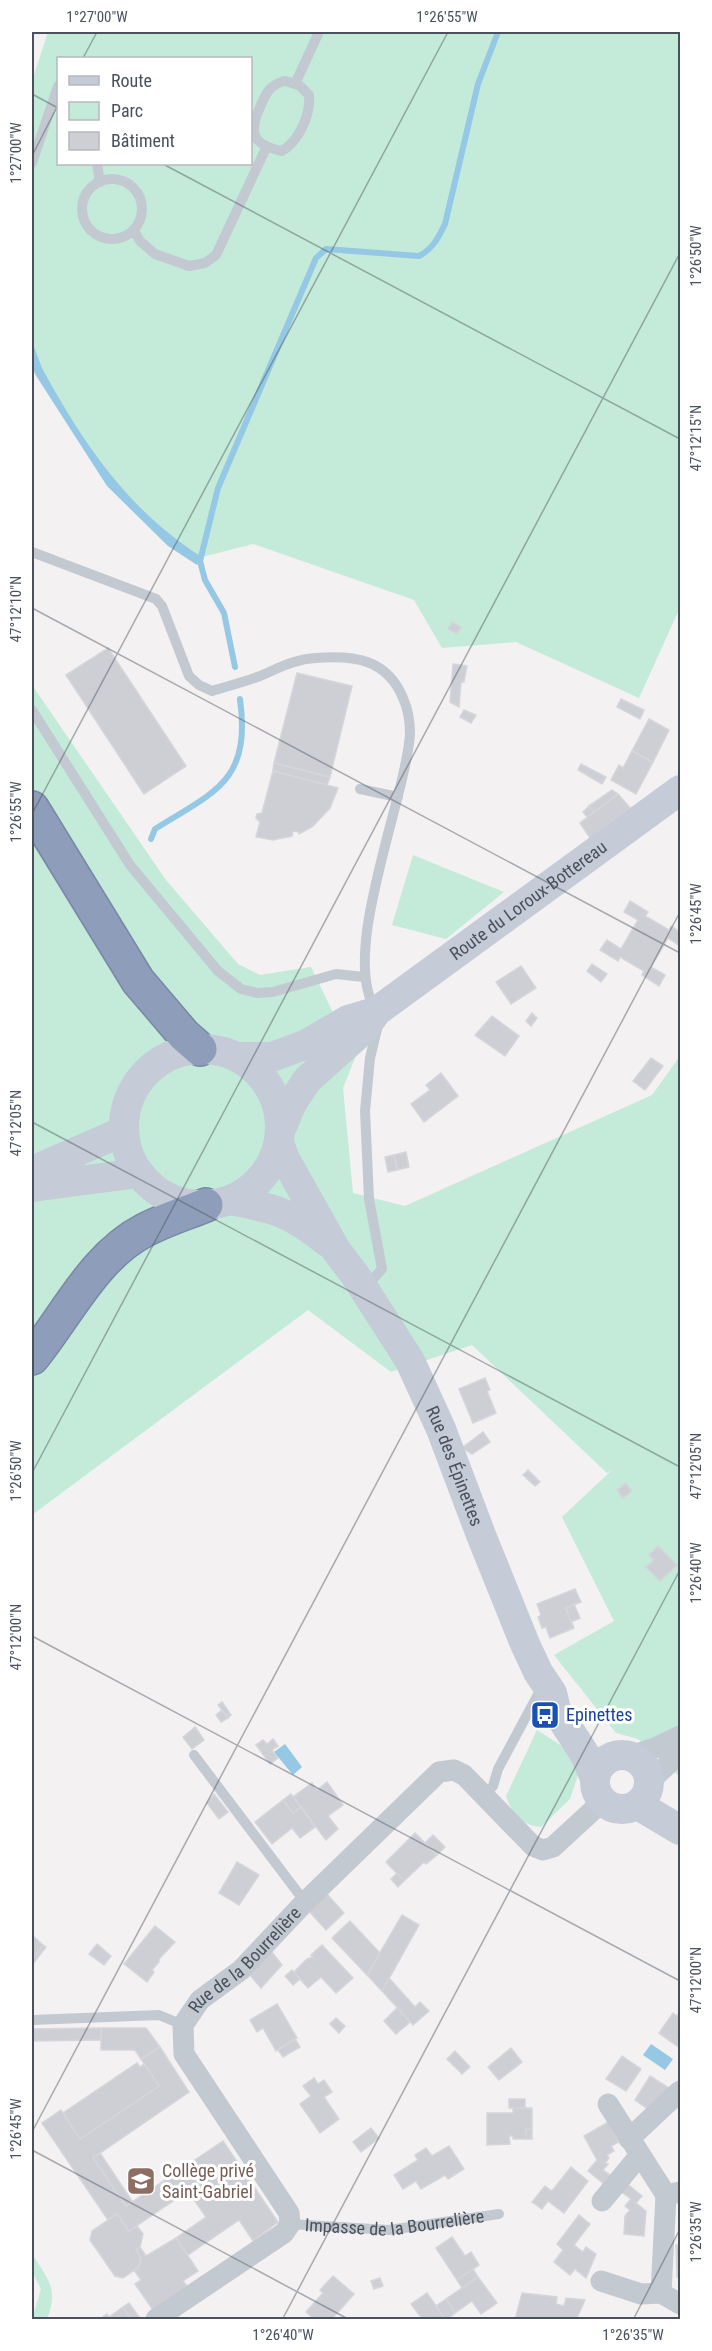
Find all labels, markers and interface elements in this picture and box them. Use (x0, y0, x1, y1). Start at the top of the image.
text: 1°27'00"W (66, 8, 128, 26)
text: 1°26'55"W (416, 8, 478, 26)
legend (57, 57, 252, 165)
text: Route (111, 70, 152, 91)
text: Parc (111, 100, 143, 121)
text: 1°27'00"W (7, 122, 25, 184)
text: Bâtiment (111, 130, 175, 151)
text: 1°26'50"W (687, 225, 705, 287)
text: 47°12'15"N (687, 405, 705, 471)
text: 47°12'10"N (7, 576, 25, 642)
text: 1°26'55"W (7, 781, 25, 843)
street label: Route du Loroux-Bottereau (446, 836, 611, 964)
text: 1°26'45"W (687, 883, 705, 945)
text: 47°12'05"N (7, 1090, 25, 1156)
street label: Rue des Épinettes (422, 1402, 488, 1529)
text: 47°12'05"N (687, 1433, 705, 1499)
text: 1°26'50"W (7, 1440, 25, 1502)
text: 1°26'40"W (687, 1542, 705, 1604)
text: 47°12'00"N (7, 1604, 25, 1670)
bus stop icon: Epinettes (529, 1699, 561, 1731)
place label: Epinettes (566, 1704, 632, 1725)
street label: Rue de la Bourrelière (184, 1902, 305, 2016)
text: 47°12'00"N (687, 1947, 705, 2013)
text: 1°26'45"W (7, 2098, 25, 2160)
place label: Collège privé Saint-Gabriel (162, 2160, 254, 2202)
school or university icon: Collège privé Saint-Gabriel (125, 2165, 157, 2197)
text: 1°26'35"W (687, 2201, 705, 2263)
street label: Impasse de la Bourrelière (304, 2205, 485, 2240)
text: 1°26'40"W (252, 2326, 314, 2344)
text: 1°26'35"W (602, 2326, 664, 2344)

